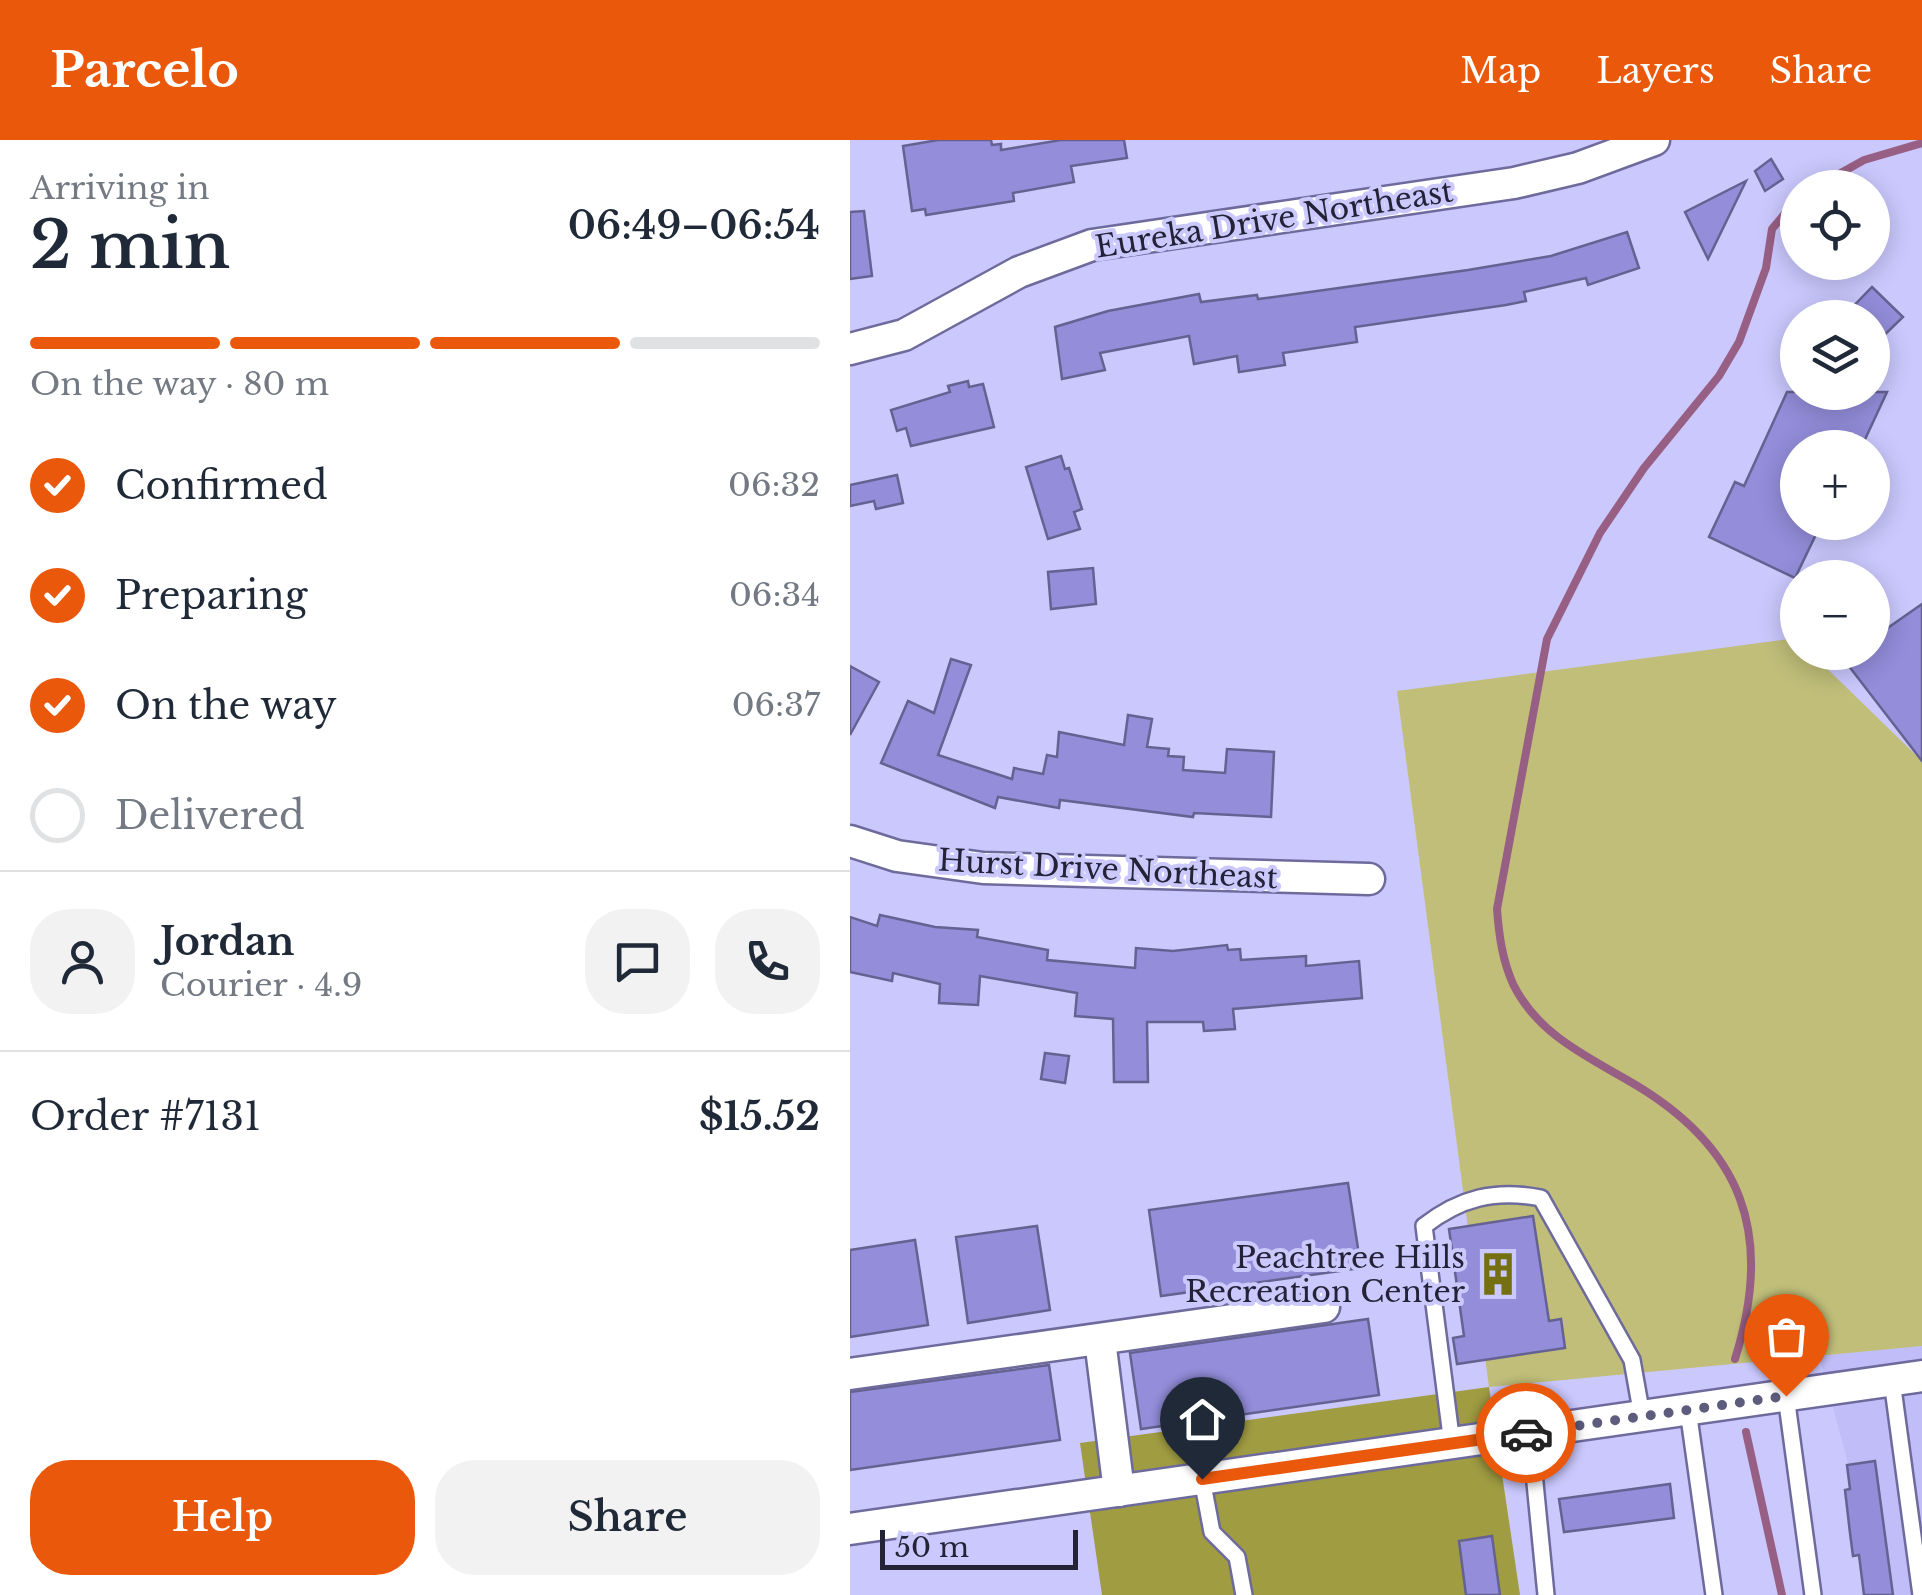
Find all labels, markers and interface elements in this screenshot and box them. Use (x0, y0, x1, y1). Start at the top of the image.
text: Parcelo (50, 40, 239, 100)
text: Map (1460, 49, 1541, 92)
text: Layers (1596, 49, 1715, 92)
text: Share (1770, 49, 1872, 92)
text: Arriving in (30, 168, 209, 208)
map controls (1780, 170, 1890, 670)
button: locate (1780, 170, 1890, 280)
street label: Eureka Drive Northeast (1093, 172, 1456, 266)
text: 06:49–06:54 (568, 202, 820, 249)
text: 2 min (30, 205, 230, 286)
button: layers (1780, 300, 1890, 410)
text: On the way · 80 m (30, 364, 329, 404)
button: + (1780, 430, 1890, 540)
icon: check (30, 458, 85, 513)
text: Confirmed (115, 462, 328, 509)
text: 06:32 (728, 465, 820, 505)
button: − (1780, 560, 1890, 670)
icon: check (30, 568, 85, 623)
text: Preparing (115, 572, 307, 619)
text: 06:34 (729, 575, 820, 615)
icon: check (30, 678, 85, 733)
text: On the way (115, 682, 337, 729)
text: 06:37 (732, 685, 820, 725)
text: Delivered (115, 792, 305, 839)
street label: Hurst Drive Northeast (937, 842, 1280, 896)
button: person (30, 909, 135, 1014)
button: chat (585, 909, 690, 1014)
button: phone (715, 909, 820, 1014)
text: Jordan (160, 918, 294, 965)
text: Courier · 4.9 (160, 965, 362, 1005)
text: Order #7131 (30, 1093, 261, 1140)
text: $15.52 (699, 1093, 820, 1140)
place label: Peachtree Hills Recreation Center (1185, 1239, 1466, 1310)
building icon: Peachtree Hills Recreation Center (1474, 1250, 1522, 1298)
pin (1744, 1294, 1829, 1397)
icon: bag (1759, 1309, 1814, 1364)
pin (1160, 1377, 1245, 1480)
courier (1476, 1383, 1576, 1483)
icon: home (1175, 1392, 1230, 1447)
icon: car (1499, 1406, 1554, 1461)
button: Help (30, 1460, 415, 1575)
button: Share (435, 1460, 820, 1575)
scale bar (880, 1525, 1078, 1570)
text: 50 m (895, 1530, 969, 1565)

